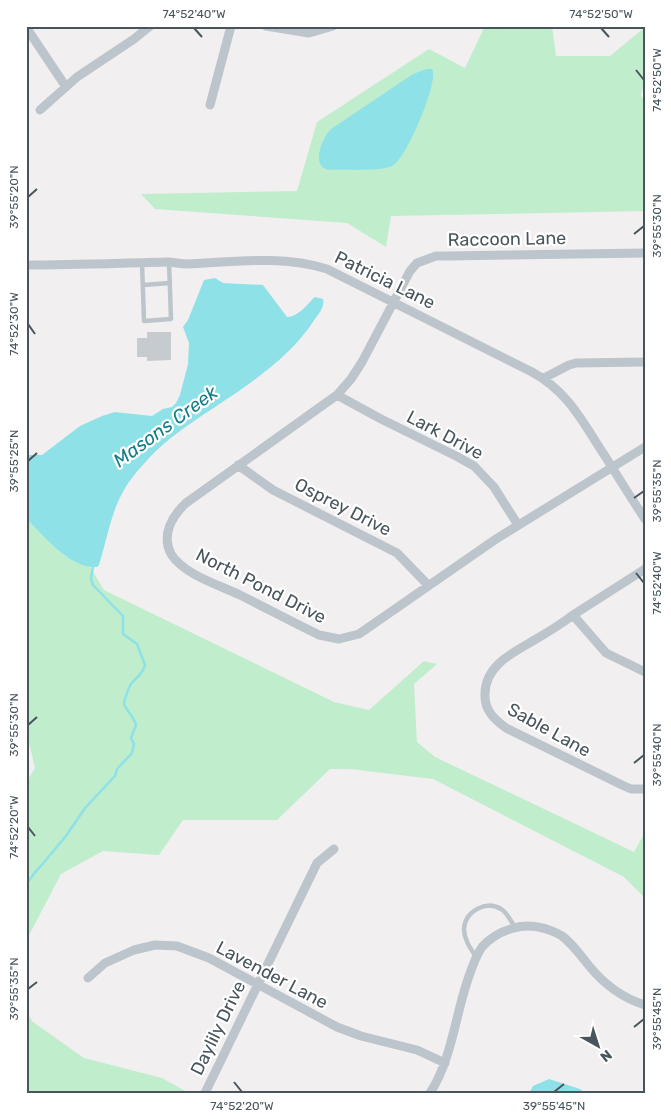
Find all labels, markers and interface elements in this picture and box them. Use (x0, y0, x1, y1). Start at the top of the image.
text: 74°52'40"W (162, 7, 226, 21)
text: 74°52'50"W (569, 7, 633, 21)
text: 74°52'50"W (650, 48, 664, 112)
text: 39°55'20"N (7, 165, 21, 229)
text: 39°55'30"N (650, 194, 664, 258)
street label: Raccoon Lane (447, 227, 567, 251)
street label: Patricia Lane (331, 246, 439, 314)
text: 74°52'30"W (7, 292, 21, 356)
water label: Masons Creek (109, 381, 222, 472)
street label: Lark Drive (403, 406, 487, 464)
text: 39°55'25"N (7, 430, 21, 492)
text: 39°55'35"N (650, 459, 664, 523)
street label: Osprey Drive (291, 473, 395, 541)
street label: North Pond Drive (192, 544, 330, 628)
text: 74°52'40"W (650, 551, 664, 615)
text: 39°55'30"N (7, 693, 21, 757)
street label: Sable Lane (504, 698, 594, 762)
text: 39°55'40"N (650, 723, 664, 787)
text: 74°52'20"W (7, 795, 21, 859)
street label: Lavender Lane (212, 936, 332, 1014)
text: 39°55'35"N (7, 957, 21, 1021)
street label: Daylily Drive (186, 977, 250, 1079)
text: 39°55'45"N (650, 988, 664, 1050)
north arrow (574, 1022, 624, 1072)
text: N (597, 1046, 615, 1065)
text: 74°52'20"W (210, 1099, 274, 1113)
text: 39°55'45"N (523, 1099, 585, 1113)

